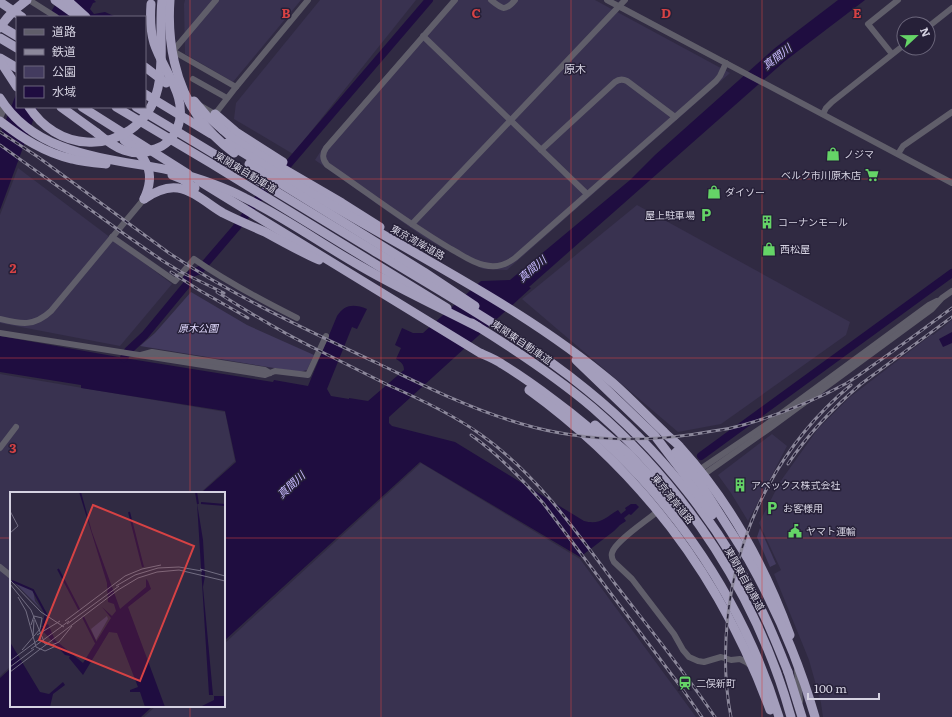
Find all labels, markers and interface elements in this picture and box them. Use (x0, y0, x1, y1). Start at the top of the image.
text: B (282, 3, 291, 22)
text: C (471, 3, 481, 22)
text: D (661, 3, 671, 22)
text: E (853, 3, 862, 22)
legend (16, 16, 146, 108)
north arrow (896, 16, 936, 56)
text: 道路 (52, 22, 76, 40)
text: N (917, 25, 935, 39)
water label: 真間川 (758, 39, 795, 73)
text: 鉄道 (52, 42, 76, 60)
district label: 原木 (564, 60, 586, 76)
text: 公園 (52, 62, 76, 80)
text: 水域 (52, 82, 76, 100)
shop icon: ノジマ (825, 146, 841, 162)
place label: ノジマ (844, 146, 874, 161)
street label: 東関東自動車道 (212, 147, 280, 196)
place label: ベルク市川原木店 (781, 167, 861, 182)
supermarket icon: ベルク市川原木店 (864, 167, 880, 183)
shop icon: ダイソー (706, 184, 722, 200)
place label: ダイソー (725, 184, 765, 199)
place label: 屋上駐車場 (645, 207, 695, 222)
parking icon: 屋上駐車場 (698, 207, 714, 223)
building icon: コーナンモール (759, 214, 775, 230)
place label: コーナンモール (778, 214, 848, 229)
street label: 東京湾岸道路 (388, 220, 448, 263)
shop icon: 西松屋 (761, 241, 777, 257)
place label: 西松屋 (780, 241, 810, 256)
water label: 真間川 (514, 251, 550, 285)
text: 2 (10, 258, 17, 277)
street label: 東関東自動車道 (489, 316, 555, 367)
park label: 原木公園 (178, 320, 220, 335)
text: 3 (9, 438, 17, 457)
water label: 真間川 (273, 466, 309, 501)
street label: 東京湾岸道路 (649, 471, 698, 527)
building icon: アペックス株式会社 (732, 477, 748, 493)
place label: アペックス株式会社 (751, 477, 841, 492)
inset map (10, 492, 225, 707)
parking icon: お客様用 (764, 500, 780, 516)
place label: お客様用 (783, 500, 823, 515)
public building icon: ヤマト運輸 (787, 523, 803, 539)
place label: ヤマト運輸 (806, 523, 856, 538)
street label: 東関東自動車道 (722, 545, 769, 613)
station icon: 二俣新町 (677, 675, 693, 691)
place label: 二俣新町 (696, 675, 736, 690)
scale bar (808, 675, 879, 701)
text: 100 m (814, 679, 847, 697)

